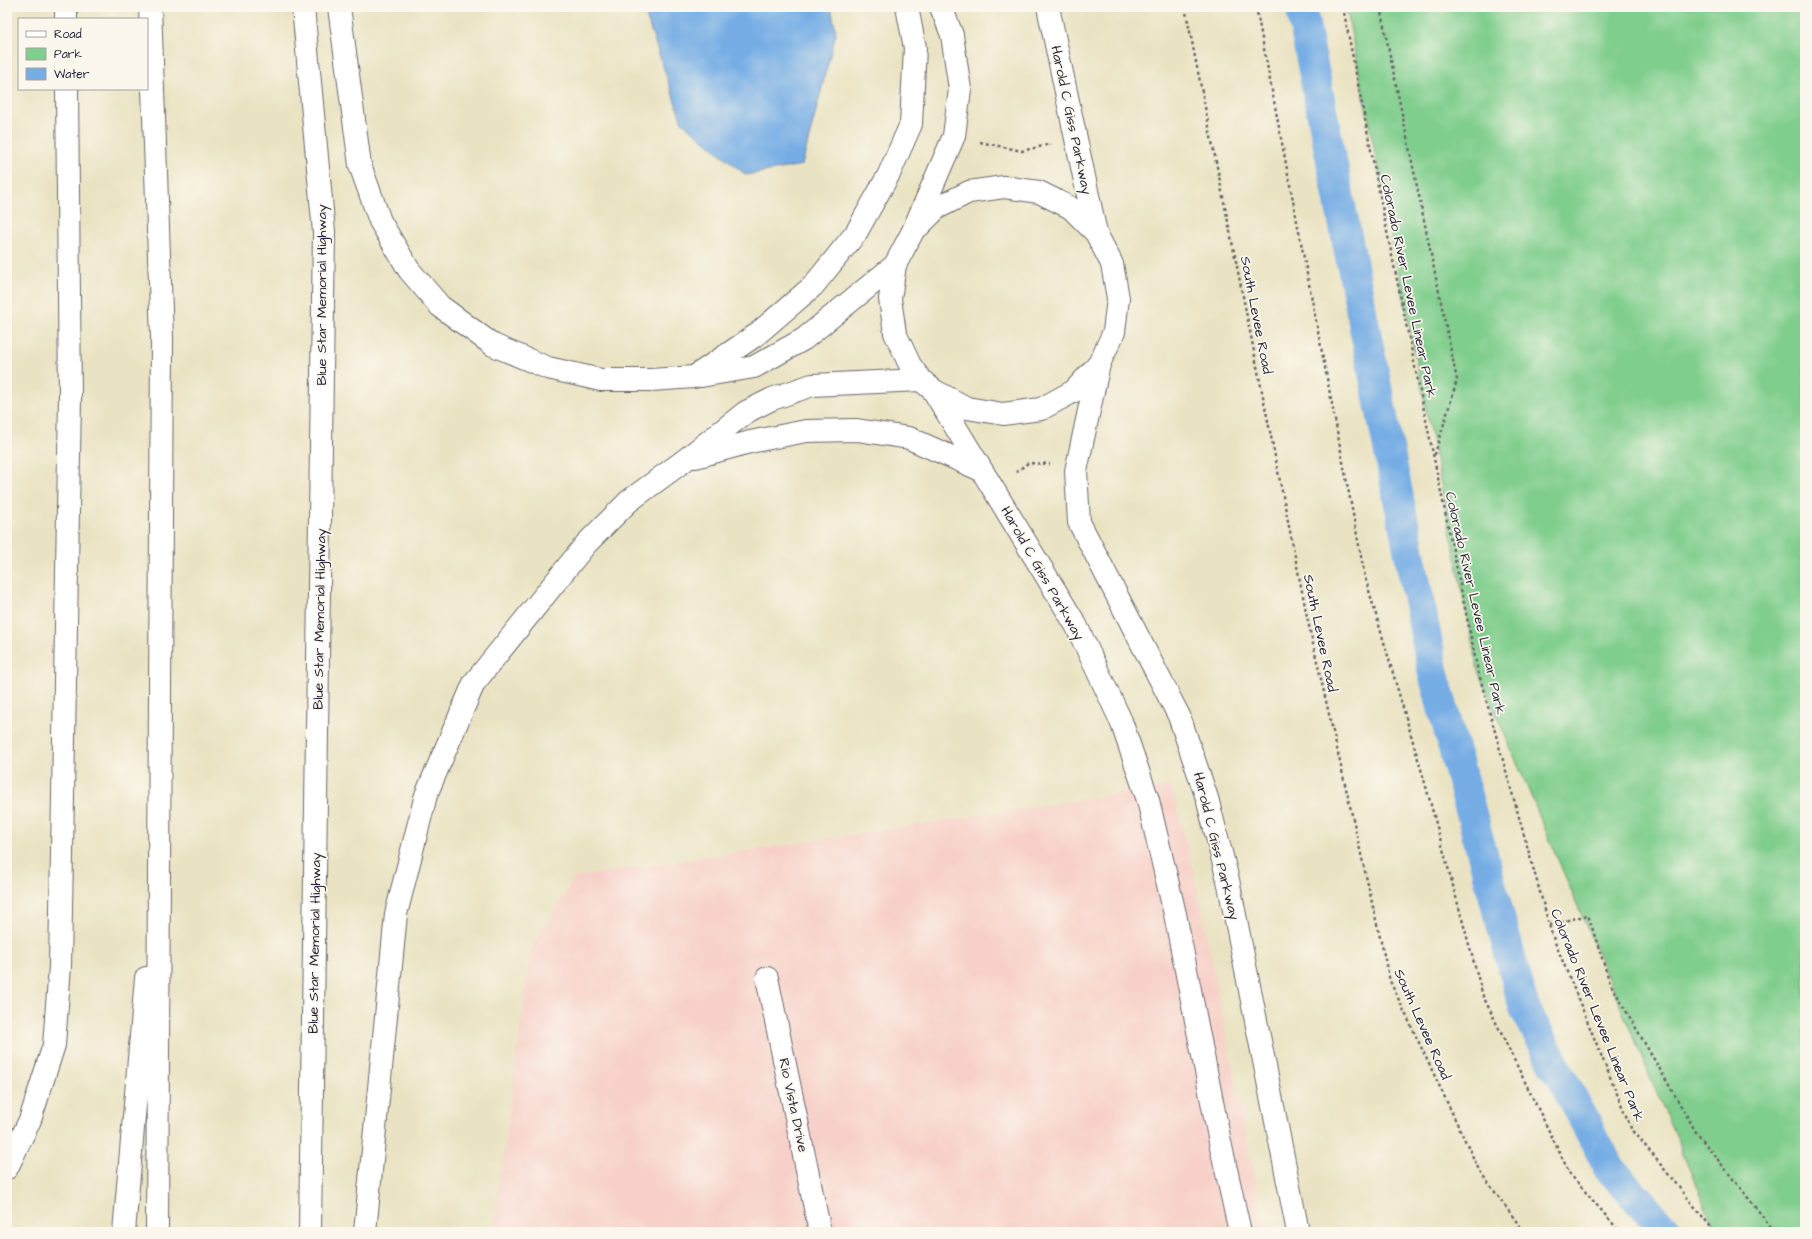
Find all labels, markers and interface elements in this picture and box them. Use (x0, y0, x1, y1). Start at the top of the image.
legend (18, 18, 148, 90)
text: Road (54, 26, 82, 43)
street label: Harold C Giss Parkway (1045, 44, 1097, 197)
text: Park (54, 46, 82, 63)
text: Water (54, 66, 90, 83)
street label: Colorado River Levee Linear Park (1375, 173, 1442, 400)
street label: Blue Star Memorial Highway (312, 204, 332, 386)
street label: South Levee Road (1235, 255, 1277, 376)
street label: Colorado River Levee Linear Park (1440, 490, 1511, 717)
street label: Harold C Giss Parkway (996, 503, 1089, 644)
street label: Blue Star Memorial Highway (308, 528, 332, 710)
street label: South Levee Road (1298, 573, 1342, 694)
street label: Harold C Giss Parkway (1188, 770, 1244, 923)
street label: Blue Star Memorial Highway (303, 852, 327, 1034)
street label: Colorado River Levee Linear Park (1545, 906, 1649, 1125)
street label: South Levee Road (1389, 966, 1456, 1083)
street label: Rio Vista Drive (773, 1056, 813, 1154)

